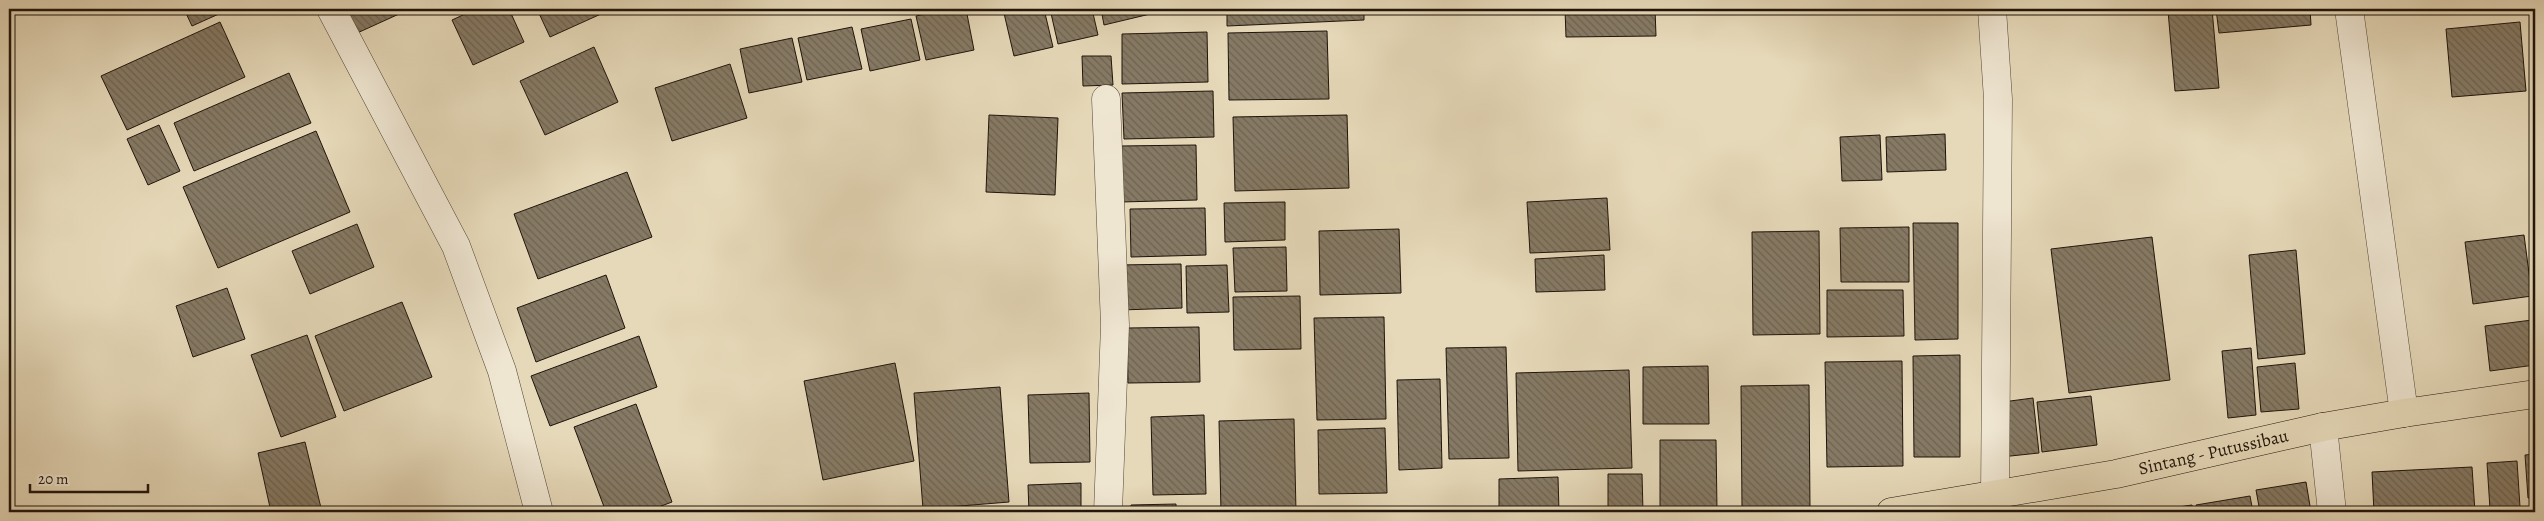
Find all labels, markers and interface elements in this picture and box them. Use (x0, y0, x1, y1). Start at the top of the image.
street label: Sintang - Putussibau (2136, 423, 2291, 481)
scale bar (30, 461, 148, 493)
text: 20 m (38, 469, 69, 489)

